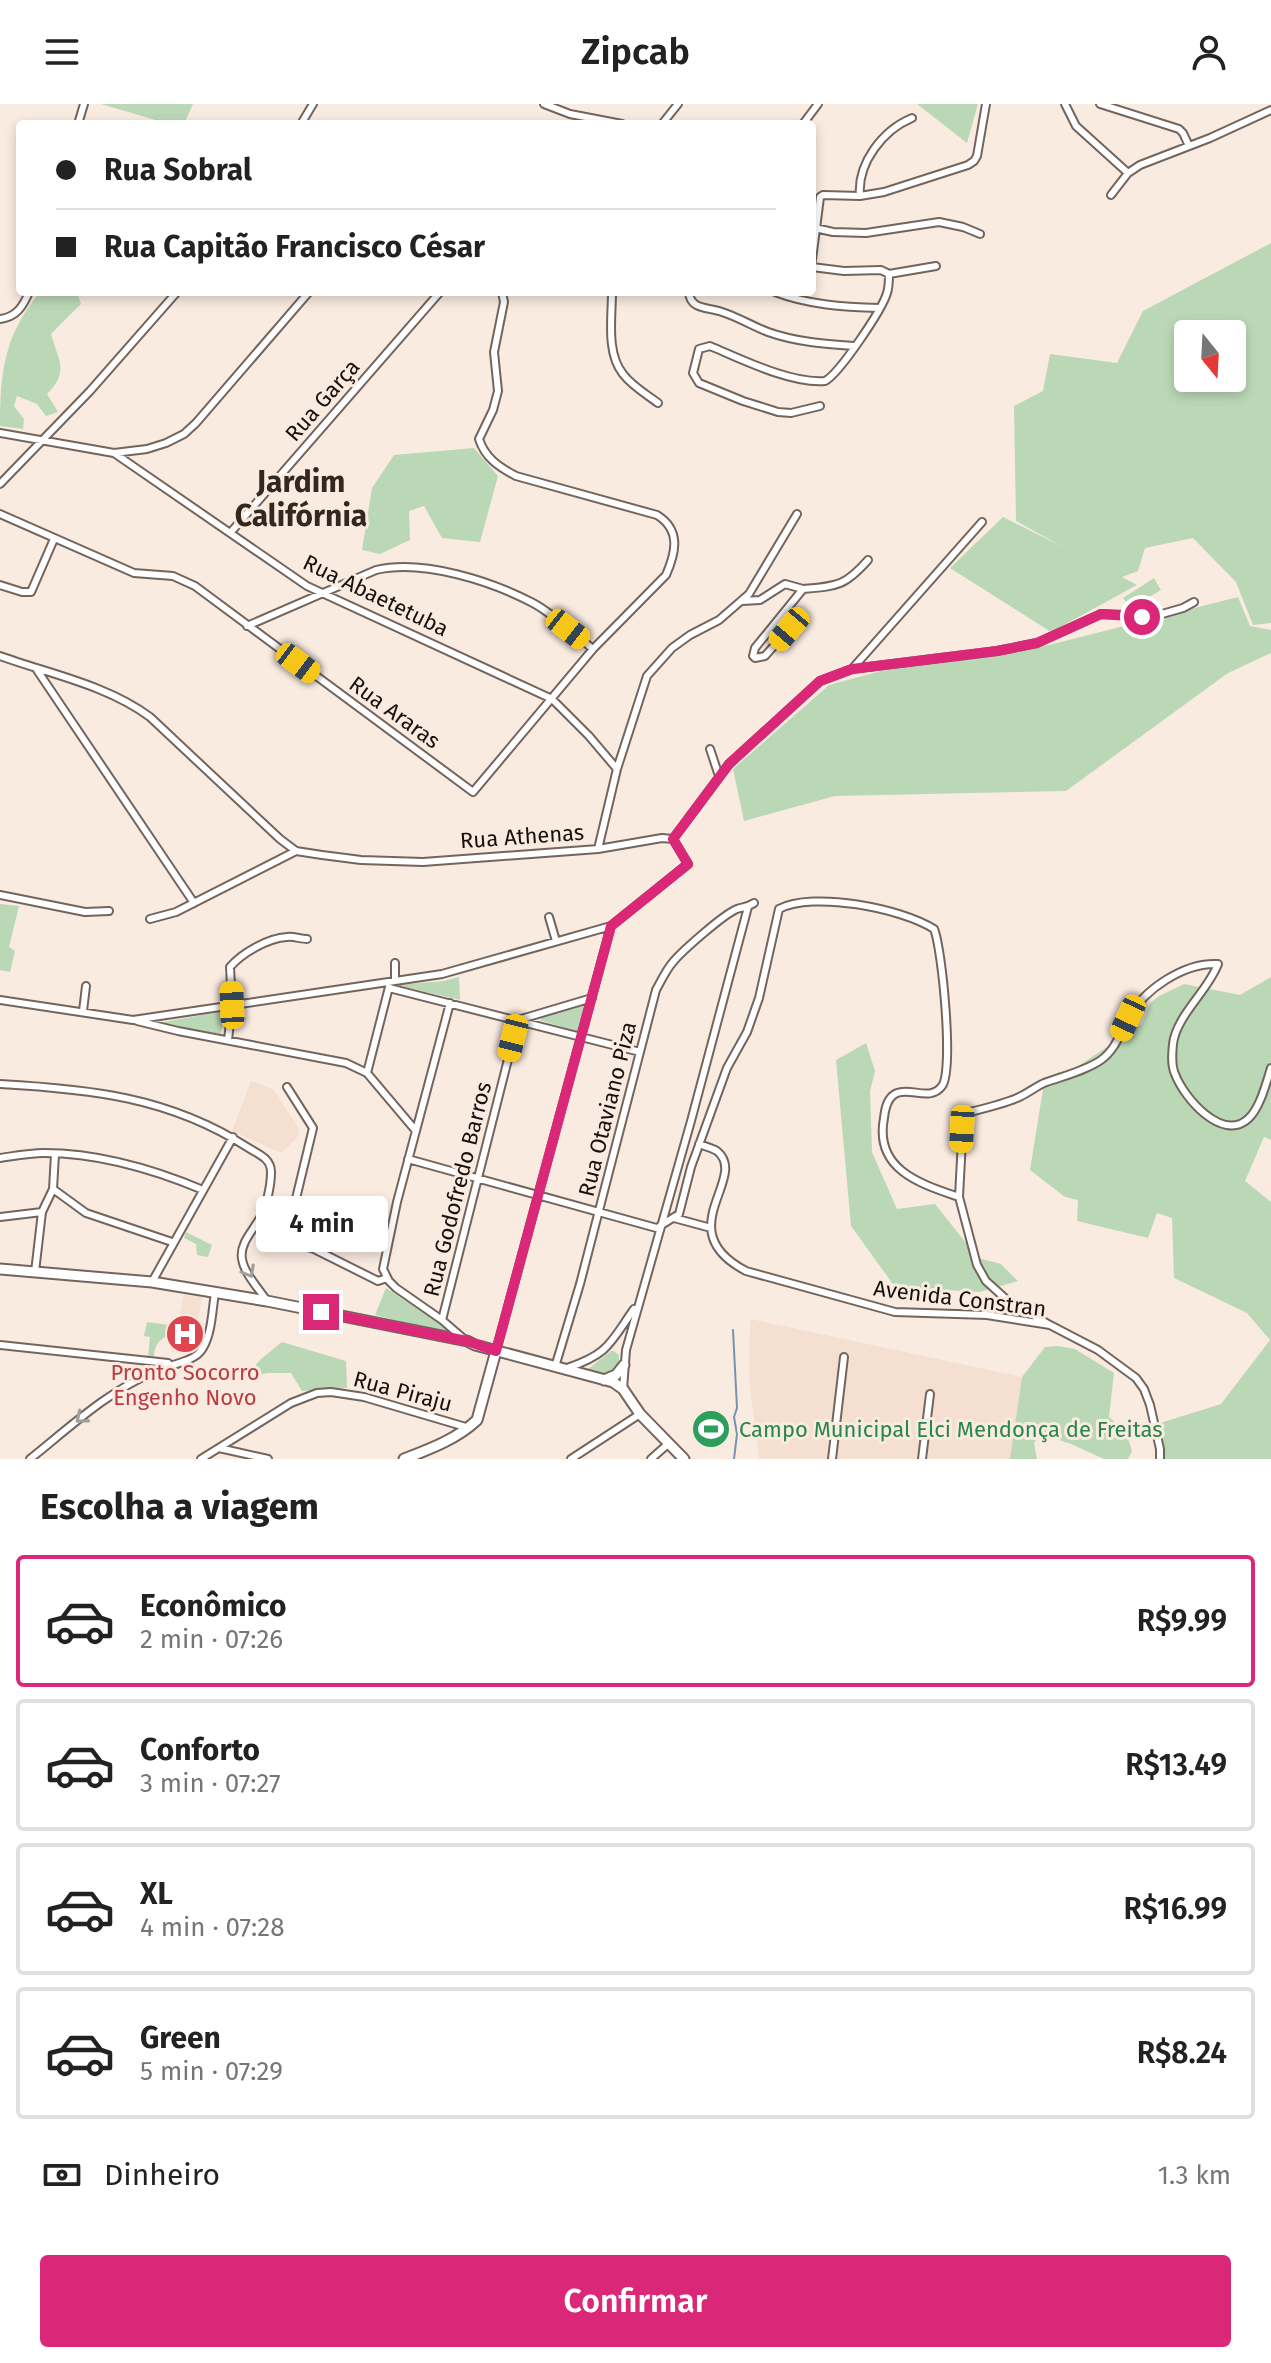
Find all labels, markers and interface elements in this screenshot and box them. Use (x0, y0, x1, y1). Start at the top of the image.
icon: menu (40, 30, 84, 74)
text: Zipcab (581, 30, 690, 74)
icon: person (1187, 30, 1231, 74)
text: Rua Sobral (104, 152, 252, 188)
text: Rua Capitão Francisco César (104, 229, 485, 265)
north arrow (1174, 320, 1246, 392)
map controls (1174, 320, 1246, 392)
street label: Rua Garça (279, 354, 365, 447)
district label: Jardim Califórnia (235, 464, 367, 534)
street label: Rua Abaetetuba (299, 549, 453, 642)
route start (1124, 599, 1160, 635)
car (764, 603, 814, 655)
car (542, 605, 594, 653)
car (272, 639, 324, 687)
street label: Rua Araras (344, 670, 446, 754)
street label: Rua Athenas (459, 819, 585, 854)
car (219, 981, 245, 1029)
car (1107, 991, 1149, 1045)
car (496, 1012, 530, 1064)
street label: Rua Otaviano Piza (573, 1019, 642, 1199)
street label: Rua Godofredo Barros (418, 1079, 497, 1299)
car (949, 1104, 975, 1154)
callout: 4 min (255, 1196, 387, 1252)
text: 4 min (289, 1208, 355, 1239)
one-way arrow (239, 1263, 255, 1277)
street label: Avenida Constran (872, 1275, 1048, 1322)
route end (303, 1294, 339, 1330)
hospital icon: Pronto Socorro Engenho Novo (164, 1313, 206, 1355)
place label: Pronto Socorro Engenho Novo (110, 1359, 260, 1411)
street label: Rua Piraju (350, 1365, 455, 1418)
one-way arrow (75, 1408, 90, 1422)
sports icon: Campo Municipal Elci Mendonça de Freitas (690, 1408, 732, 1450)
place label: Campo Municipal Elci Mendonça de Freitas (739, 1416, 1163, 1443)
text: Escolha a viagem (40, 1485, 319, 1529)
icon: car (44, 1585, 116, 1657)
text: Econômico (140, 1588, 286, 1624)
text: R$9.99 (1137, 1603, 1227, 1639)
text: 2 min · 07:26 (140, 1624, 283, 1655)
icon: car (44, 1729, 116, 1801)
text: Conforto (140, 1732, 260, 1768)
text: R$13.49 (1125, 1747, 1227, 1783)
text: 3 min · 07:27 (140, 1768, 281, 1799)
icon: car (44, 1873, 116, 1945)
text: XL (140, 1876, 173, 1912)
text: R$16.99 (1124, 1891, 1227, 1927)
text: 4 min · 07:28 (140, 1912, 285, 1943)
icon: car (44, 2017, 116, 2089)
text: Green (140, 2020, 221, 2056)
text: R$8.24 (1137, 2035, 1227, 2071)
text: 5 min · 07:29 (140, 2056, 283, 2087)
icon: cash (40, 2153, 84, 2197)
text: Dinheiro (104, 2157, 220, 2193)
text: 1.3 km (1158, 2160, 1231, 2191)
button: Confirmar (40, 2255, 1231, 2347)

